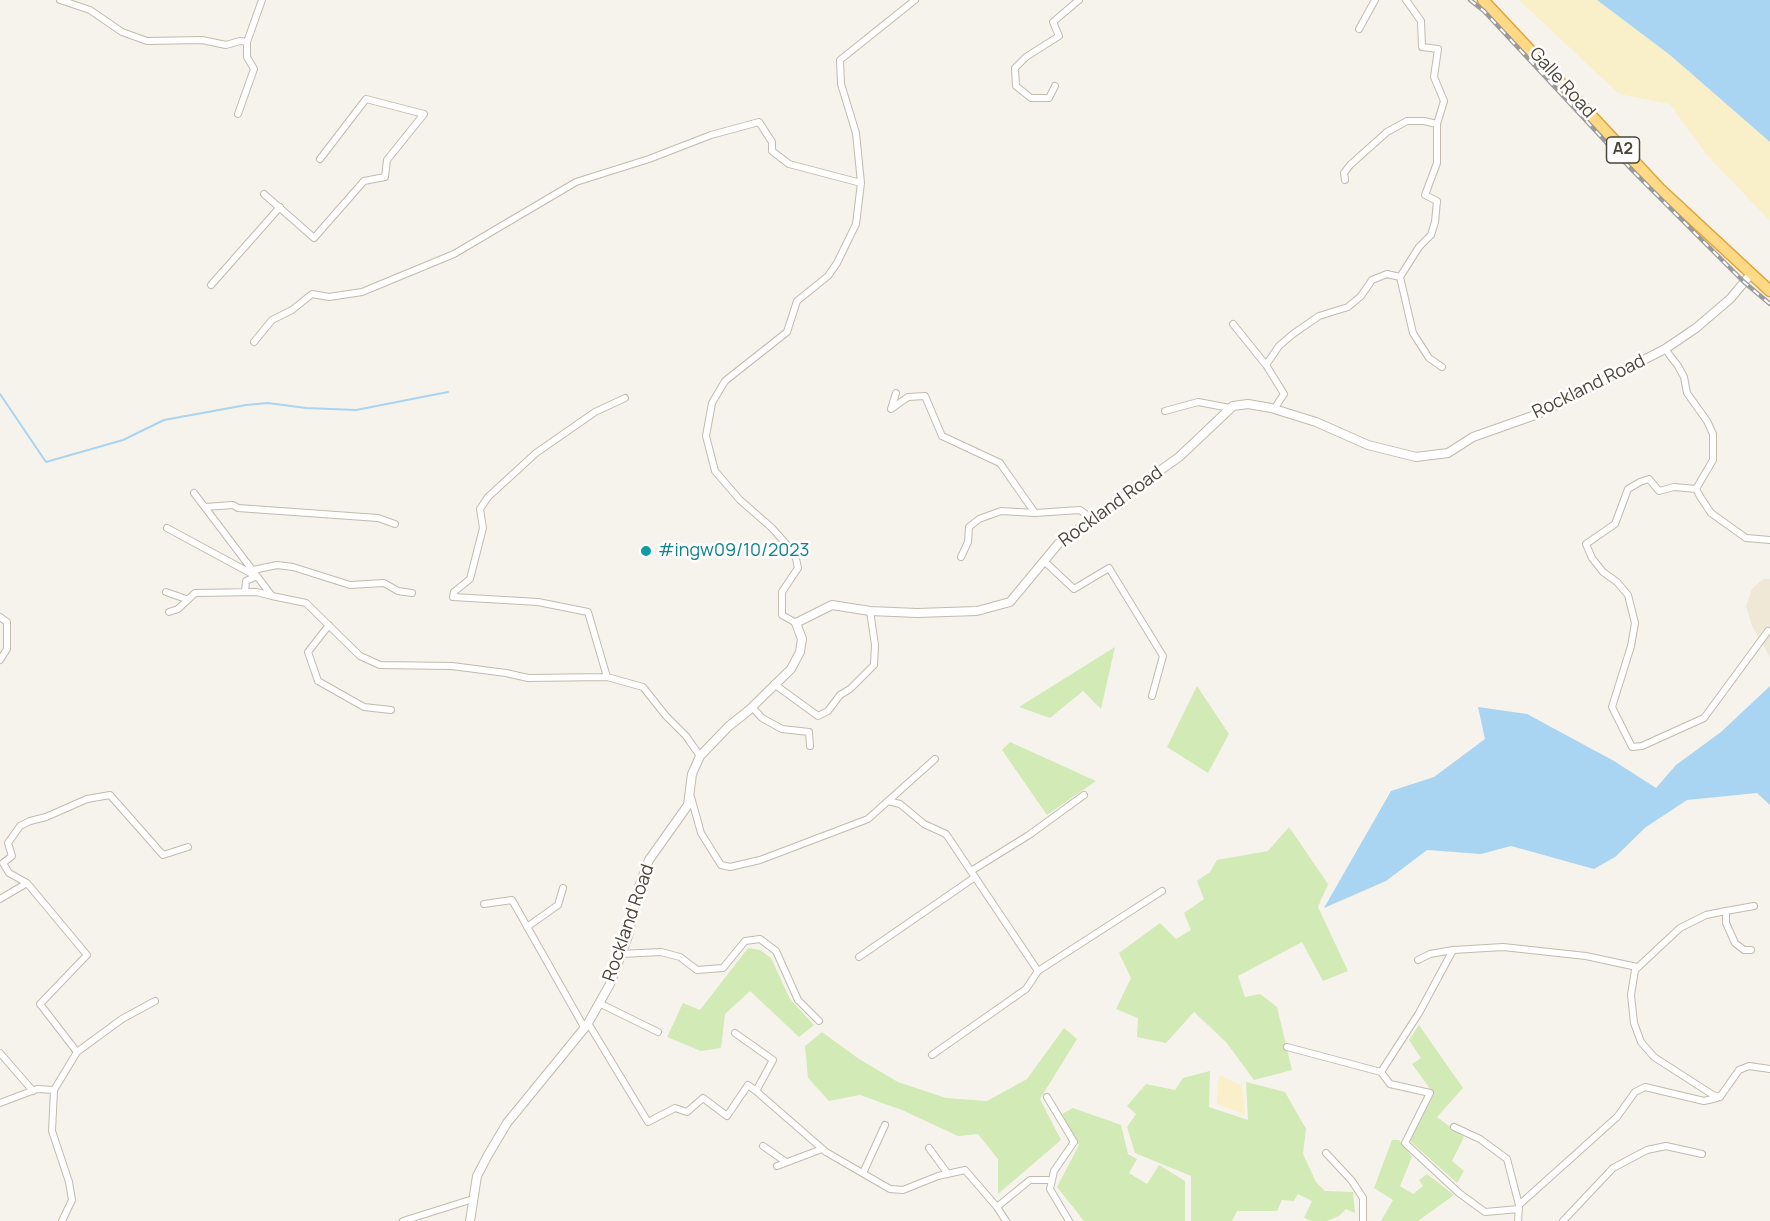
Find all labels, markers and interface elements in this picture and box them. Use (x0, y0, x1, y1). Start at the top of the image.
street label: Galle Road (1525, 43, 1599, 123)
road number: A2 (1606, 137, 1640, 163)
street label: Rockland Road (1529, 350, 1649, 424)
street label: Rockland Road (1055, 462, 1167, 552)
place label: #ingw09/10/2023 (658, 540, 809, 562)
marker: #ingw09/10/2023 (639, 544, 653, 558)
street label: Rockland Road (599, 862, 659, 984)

